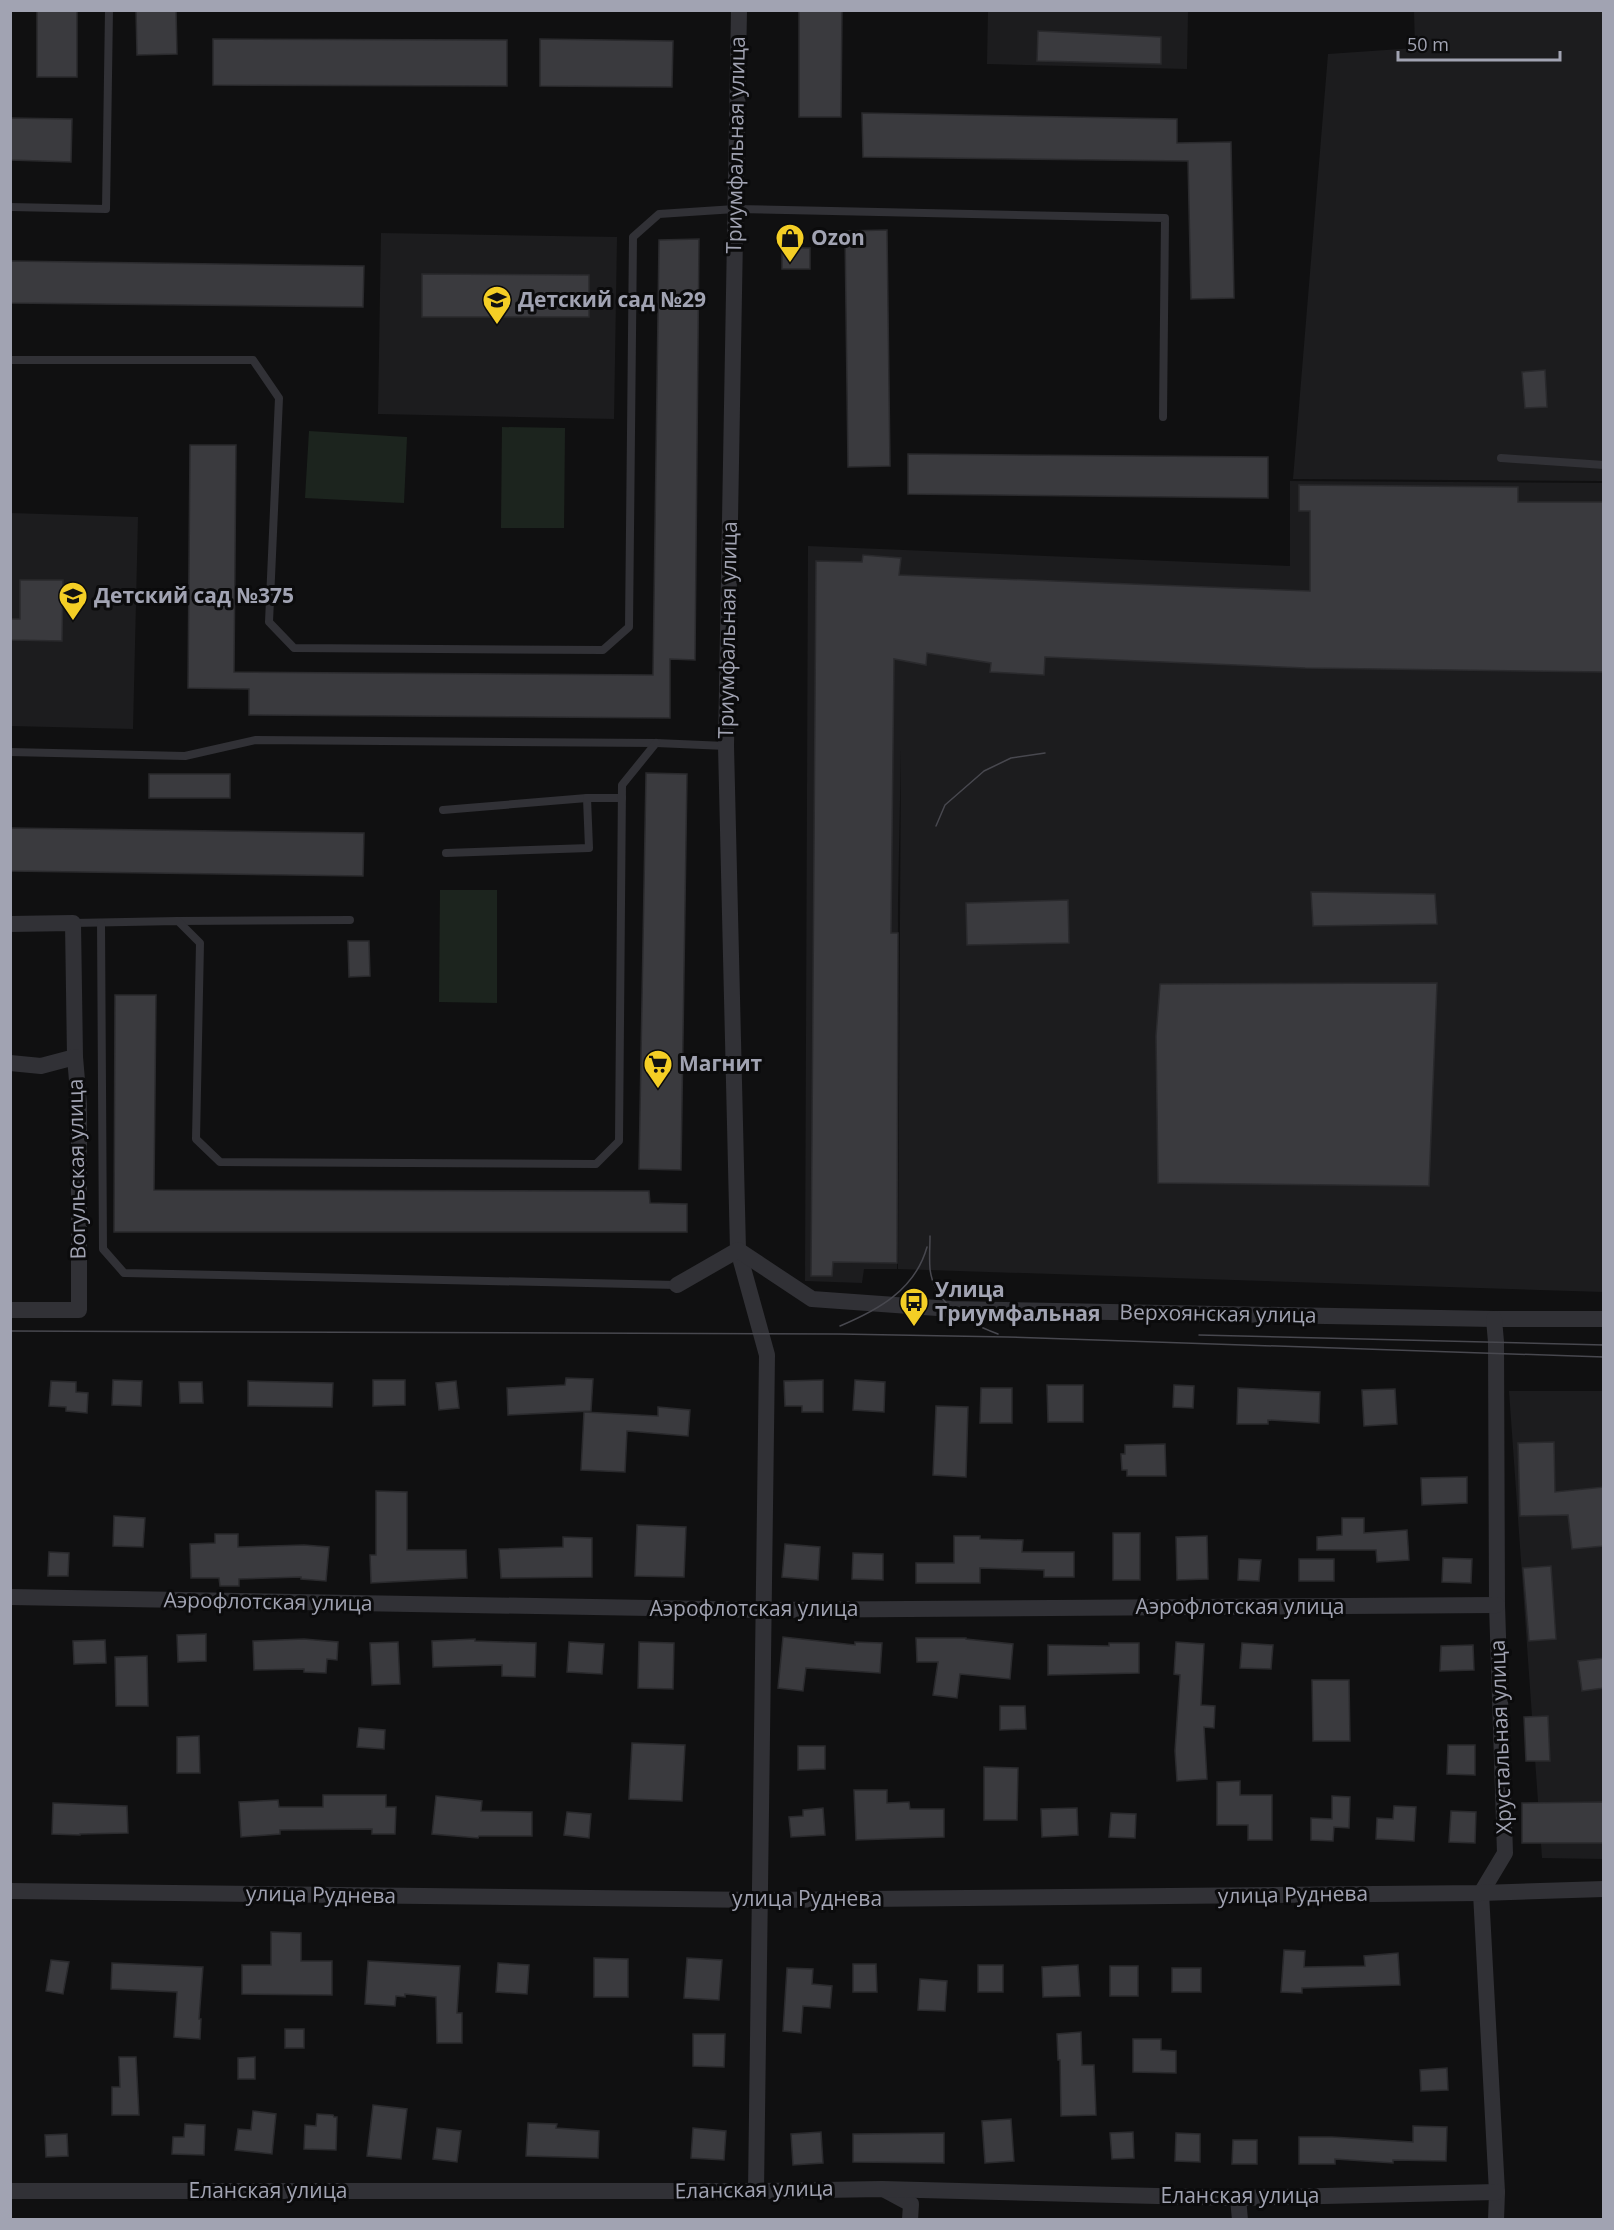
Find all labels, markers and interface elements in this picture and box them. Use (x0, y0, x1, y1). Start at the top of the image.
scale bar (1398, 24, 1560, 62)
text: 50 m (1407, 32, 1449, 56)
street label: Триумфальная улица (719, 36, 751, 254)
shop icon: Ozon (774, 222, 806, 264)
place label: Ozon (811, 223, 865, 251)
school or university icon: Детский сад №29 (481, 284, 513, 326)
place label: Детский сад №29 (518, 285, 706, 313)
street label: Триумфальная улица (711, 521, 743, 739)
school or university icon: Детский сад №375 (57, 580, 89, 622)
place label: Детский сад №375 (94, 581, 294, 609)
supermarket icon: Магнит (642, 1048, 674, 1090)
place label: Магнит (679, 1049, 763, 1077)
street label: Вогульская улица (60, 1079, 92, 1260)
place label: Улица Триумфальная (935, 1275, 1101, 1327)
bus stop icon: Улица Триумфальная (898, 1286, 930, 1328)
street label: Верхоянская улица (1119, 1297, 1317, 1329)
street label: Аэрофлотская улица (163, 1585, 373, 1617)
street label: Аэрофлотская улица (1135, 1592, 1345, 1620)
street label: Аэрофлотская улица (649, 1594, 859, 1622)
street label: Хрустальная улица (1483, 1639, 1517, 1835)
street label: улица Руднева (246, 1879, 396, 1909)
street label: улица Руднева (1218, 1879, 1368, 1909)
street label: улица Руднева (732, 1884, 882, 1912)
street label: Еланская улица (674, 2174, 834, 2204)
street label: Еланская улица (188, 2176, 348, 2204)
street label: Еланская улица (1160, 2181, 1320, 2209)

